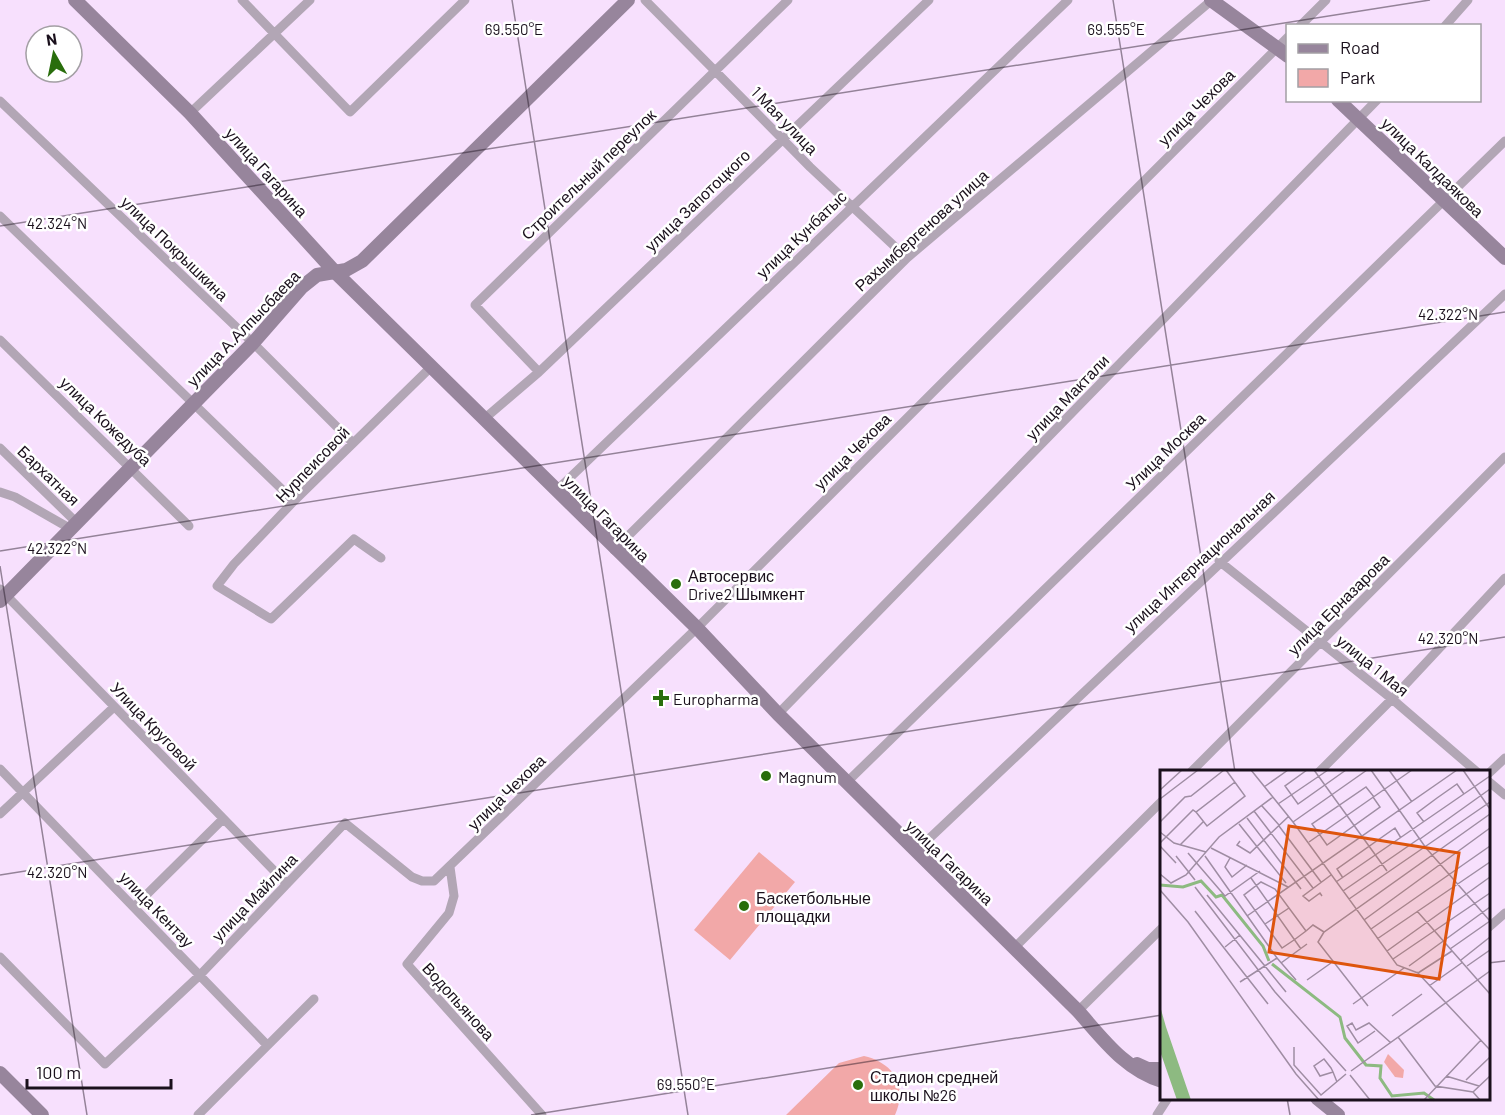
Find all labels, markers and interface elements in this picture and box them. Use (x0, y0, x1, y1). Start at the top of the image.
text: 69.550°E (485, 20, 543, 38)
text: 69.555°E (1087, 20, 1145, 38)
north arrow (24, 24, 84, 84)
legend (1286, 24, 1481, 102)
text: N (45, 28, 58, 49)
text: Road (1340, 36, 1380, 58)
street label: улица Чехова (1154, 65, 1238, 149)
text: Park (1340, 66, 1375, 88)
street label: 1 Мая улица (748, 82, 822, 158)
street label: Строительный переулок (517, 104, 660, 243)
street label: улица Калдаякова (1378, 113, 1488, 221)
street label: улица Гагарина (222, 123, 312, 221)
street label: улица Запотоцкого (641, 145, 754, 255)
street label: Рахымбергенова улица (850, 165, 992, 295)
street label: улица Кунбатыс (752, 186, 850, 282)
street label: улица Покрышкина (118, 192, 233, 304)
text: 42.324°N (27, 214, 87, 232)
street label: улица А.Алпысбаева (183, 266, 303, 390)
text: 42.322°N (1418, 305, 1478, 323)
street label: улица Мактали (1022, 350, 1112, 444)
street label: улица Кожедуба (56, 373, 156, 469)
street label: Улица Москва (1121, 408, 1209, 494)
street label: улица Чехова (810, 409, 894, 493)
street label: Нурпеисовой (271, 422, 353, 506)
street label: Бархатная (14, 441, 84, 509)
street label: улица Гагарина (560, 471, 654, 565)
street label: улица Интернациональная (1120, 486, 1278, 636)
text: 42.322°N (27, 539, 87, 557)
street label: улица Ерназарова (1283, 549, 1393, 659)
place label: Автосервис Drive2 Шымкент (688, 566, 806, 603)
marker: Автосервис Drive2 Шымкент (669, 577, 683, 591)
text: 42.320°N (1418, 629, 1478, 647)
street label: улица 1 Мая (1333, 630, 1413, 700)
street label: Улица Круговой (107, 678, 201, 774)
place label: Europharma (673, 689, 759, 708)
marker: Europharma (654, 691, 668, 705)
street label: улица Чехова (463, 750, 549, 834)
place label: Magnum (778, 767, 837, 786)
marker: Magnum (759, 769, 773, 783)
inset map (1160, 770, 1490, 1100)
street label: улица Гагарина (902, 816, 998, 908)
street label: улица Майлина (207, 849, 301, 945)
text: 42.320°N (27, 863, 87, 881)
street label: улица Кентау (116, 867, 198, 951)
place label: Баскетбольные площадки (756, 888, 871, 925)
marker: Баскетбольные площадки (737, 899, 751, 913)
street label: Водопьянова (419, 958, 499, 1044)
scale bar (27, 1052, 171, 1090)
text: 100 m (36, 1061, 81, 1083)
place label: Стадион средней школы №26 (870, 1067, 998, 1104)
text: 69.550°E (657, 1075, 715, 1093)
marker: Стадион средней школы №26 (851, 1078, 865, 1092)

